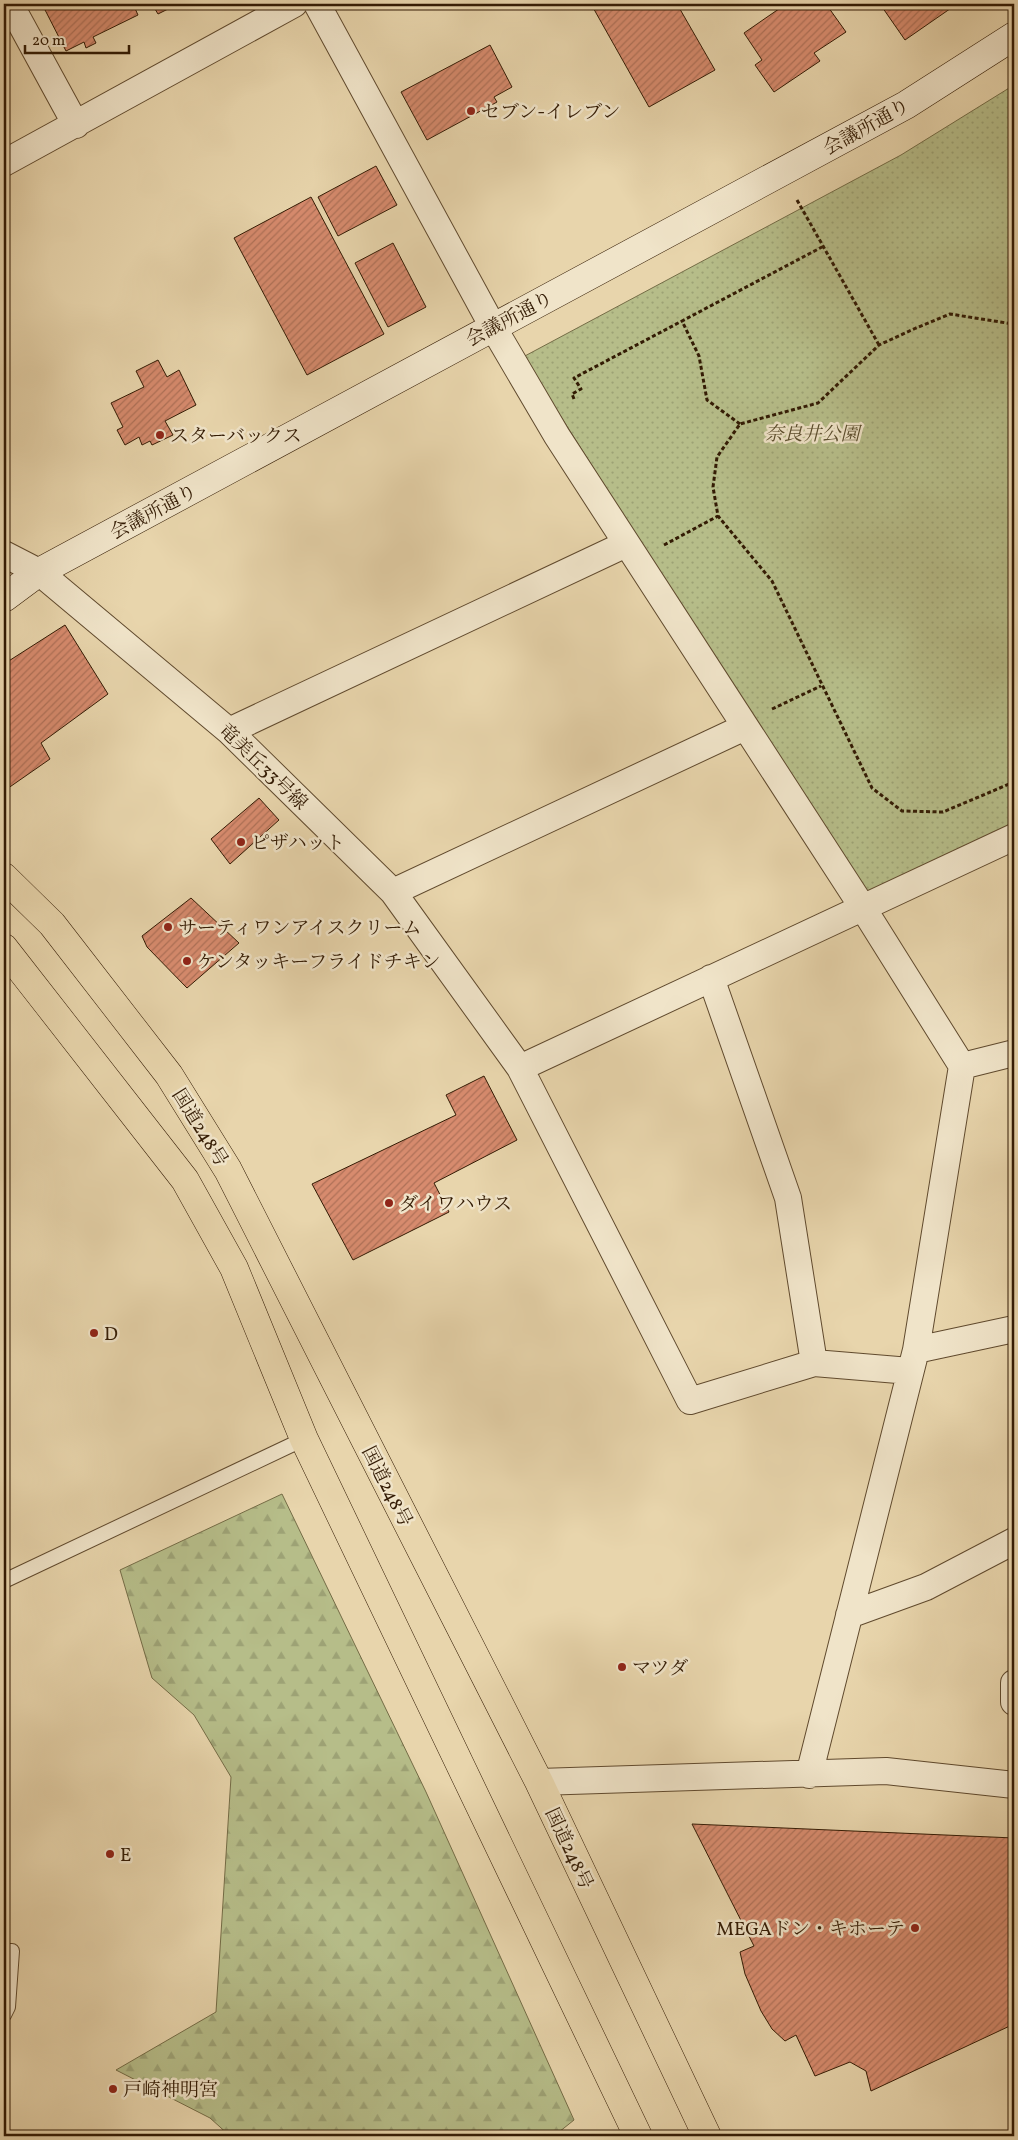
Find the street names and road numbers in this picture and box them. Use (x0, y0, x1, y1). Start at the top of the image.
street label: 会議所通り (819, 93, 915, 162)
street label: 会議所通り (462, 286, 558, 354)
street label: 会議所通り (106, 479, 202, 547)
street label: 竜美丘33号線 (212, 718, 313, 817)
street label: 国道248号 (165, 1084, 233, 1172)
street label: 国道248号 (355, 1442, 418, 1532)
street label: 国道248号 (538, 1804, 598, 1894)

